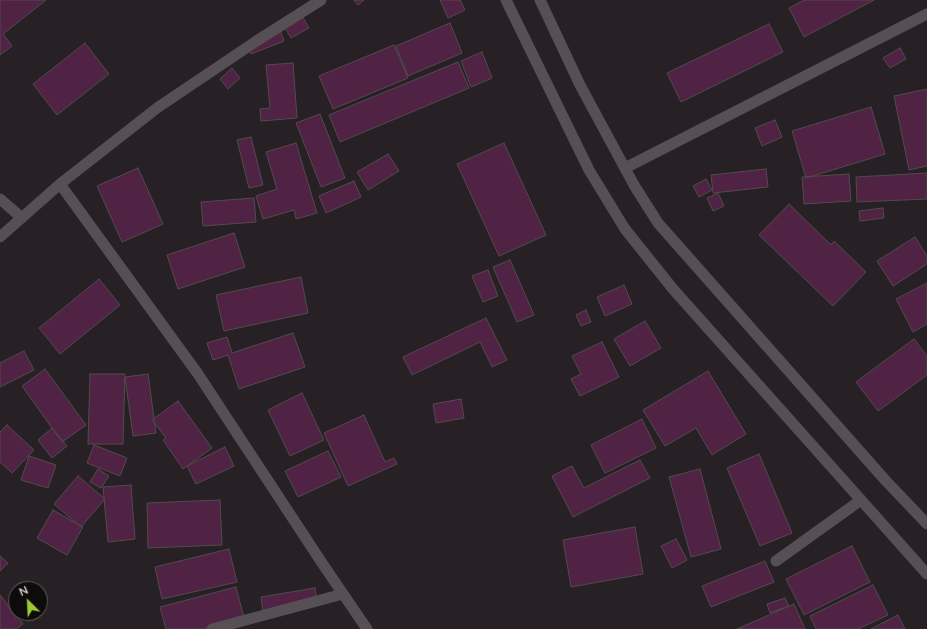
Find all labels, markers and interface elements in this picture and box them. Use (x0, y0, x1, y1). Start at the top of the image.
north arrow (8, 581, 48, 621)
text: N (17, 583, 30, 598)

